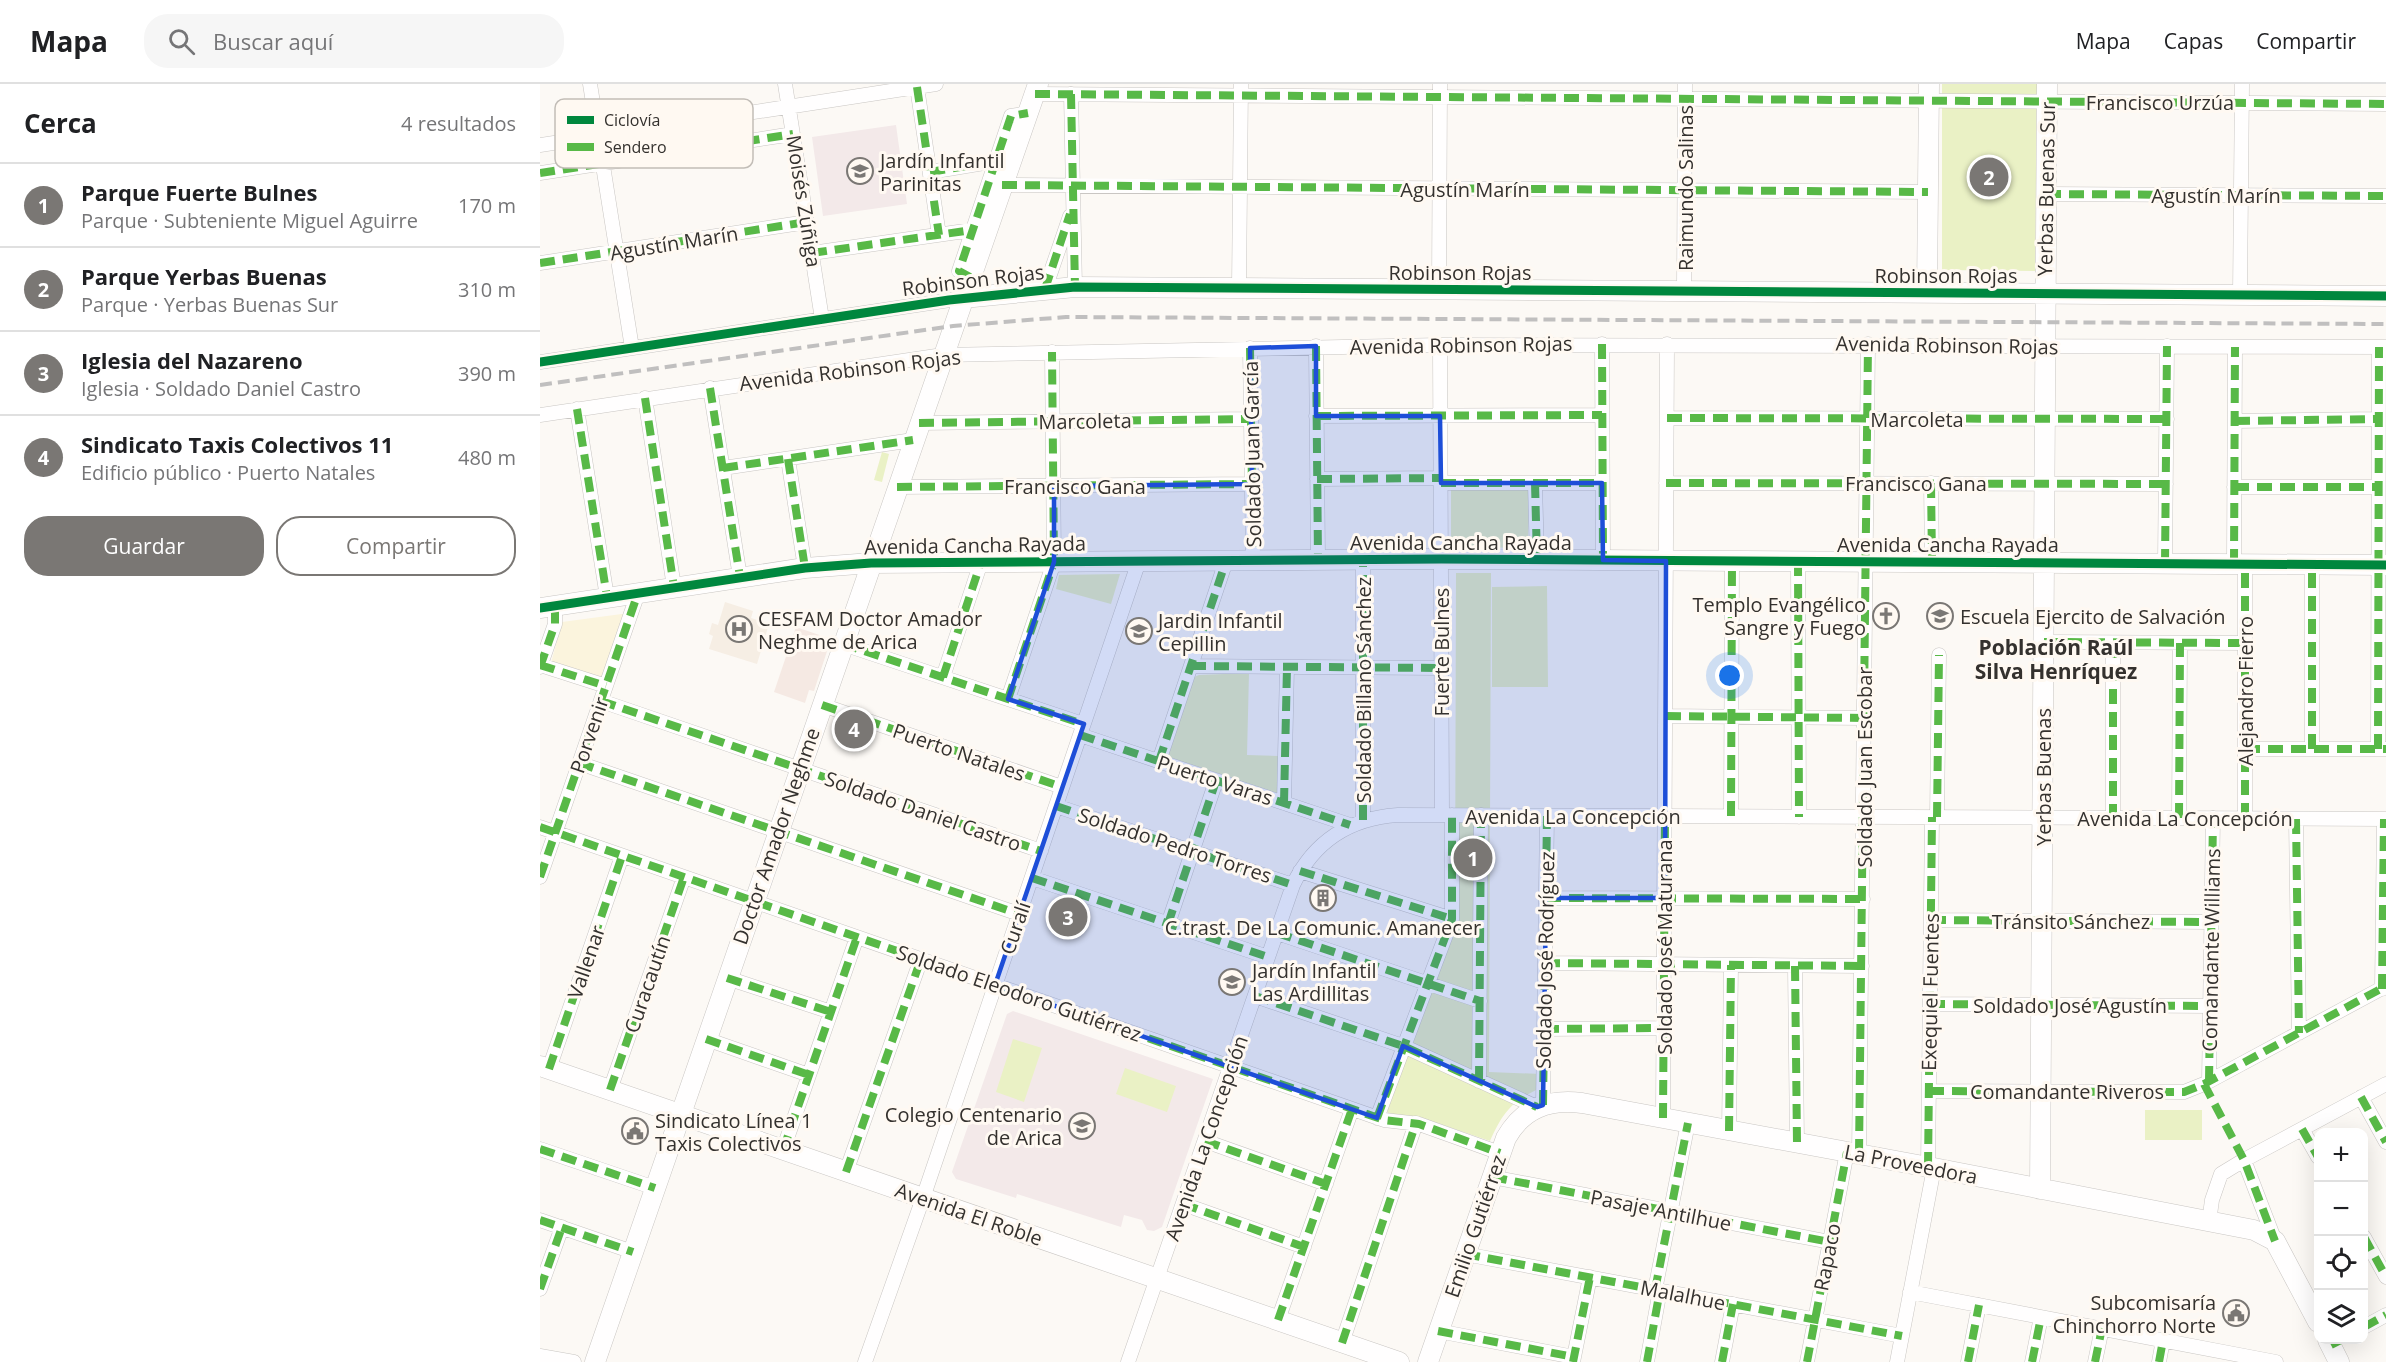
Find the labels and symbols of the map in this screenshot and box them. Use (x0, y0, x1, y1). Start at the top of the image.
street label: Francisco Urzúa (2086, 89, 2234, 116)
legend (555, 99, 753, 168)
street label: Yerbas Buenas Sur (2031, 101, 2061, 277)
street label: Raimundo Salinas (1672, 105, 1699, 271)
text: Ciclovía (604, 109, 660, 131)
street label: Moisés Zúñiga (780, 133, 828, 269)
text: Sendero (604, 136, 667, 158)
place label: Jardín Infantil Parinitas (878, 147, 1005, 197)
pin: 2 (1970, 154, 2008, 200)
school or university icon: Jardín Infantil Parinitas (845, 156, 875, 186)
street label: Agustín Marín (1400, 176, 1530, 203)
street label: Agustín Marín (2151, 182, 2281, 209)
street label: Agustín Marín (608, 220, 740, 266)
street label: Robinson Rojas (900, 258, 1046, 302)
street label: Robinson Rojas (1388, 259, 1532, 286)
street label: Robinson Rojas (1874, 262, 2018, 289)
street label: Avenida Robinson Rojas (1349, 330, 1573, 360)
street label: Avenida Robinson Rojas (1835, 330, 2059, 360)
street label: Avenida Robinson Rojas (738, 343, 962, 397)
street label: Soldado Juan García (1237, 360, 1267, 548)
street label: Marcoleta (1870, 406, 1964, 433)
street label: Marcoleta (1038, 407, 1132, 435)
street label: Francisco Gana (1845, 470, 1987, 497)
street label: Francisco Gana (1004, 473, 1146, 500)
street label: Avenida Cancha Rayada (1350, 529, 1572, 556)
street label: Avenida Cancha Rayada (864, 530, 1086, 560)
street label: Avenida Cancha Rayada (1837, 531, 2059, 558)
street label: Soldado Billano Sánchez (1350, 577, 1377, 803)
street label: Fuerte Bulnes (1428, 588, 1455, 716)
place label: Templo Evangélico Sangre y Fuego (1692, 591, 1866, 641)
church icon: Templo Evangélico Sangre y Fuego (1871, 601, 1901, 631)
school or university icon: Escuela Ejercito de Salvación (1925, 601, 1955, 631)
place label: Escuela Ejercito de Salvación (1960, 603, 2225, 630)
place label: CESFAM Doctor Amador Neghme de Arica (758, 605, 982, 655)
place label: Jardin Infantil Cepillin (1156, 607, 1283, 657)
hospital icon: CESFAM Doctor Amador Neghme de Arica (724, 614, 754, 644)
school or university icon: Jardin Infantil Cepillin (1124, 616, 1154, 646)
street label: Alejandro Fierro (2232, 616, 2259, 766)
district label: Población Raúl Silva Henríquez (1975, 633, 2137, 685)
your location (1715, 661, 1744, 690)
street label: Soldado Juan Escobar (1851, 667, 1878, 867)
street label: Porvenir (563, 693, 615, 777)
pin: 4 (834, 706, 874, 752)
street label: Yerbas Buenas (2030, 708, 2057, 846)
street label: Puerto Natales (889, 717, 1029, 787)
street label: Doctor Amador Neghme (726, 724, 826, 948)
street label: Puerto Varas (1154, 749, 1276, 811)
street label: Soldado Daniel Castro (821, 765, 1025, 857)
street label: Soldado Pedro Torres (1075, 801, 1275, 889)
street label: Avenida La Concepción (1465, 803, 1681, 830)
street label: Avenida La Concepción (2077, 805, 2293, 832)
pin: 1 (1454, 836, 1492, 880)
street label: Soldado José Maturana (1651, 839, 1678, 1055)
street label: Comandante Williams (2196, 848, 2226, 1052)
street label: Soldado José Rodríguez (1530, 851, 1560, 1069)
building icon: C.trast. De La Comunic. Amanecer (1308, 883, 1338, 913)
pin: 3 (1048, 894, 1088, 940)
street label: Curalí (993, 897, 1037, 958)
street label: Tránsito Sánchez (1992, 908, 2150, 935)
street label: Exequiel Fuentes (1915, 913, 1945, 1071)
place label: C.trast. De La Comunic. Amanecer (1165, 914, 1481, 941)
street label: Vallenar (561, 922, 611, 1002)
street label: Curacautín (618, 932, 676, 1036)
street label: Soldado Eleodoro Gutiérrez (893, 938, 1145, 1048)
place label: Jardín Infantil Las Ardillitas (1250, 957, 1377, 1007)
school or university icon: Jardín Infantil Las Ardillitas (1217, 967, 1247, 997)
street label: Soldado José Agustín (1973, 992, 2167, 1019)
street label: Avenida La Concepción (1158, 1032, 1254, 1244)
street label: Comandante Riveros (1970, 1078, 2164, 1105)
place label: Colegio Centenario de Arica (885, 1101, 1062, 1151)
place label: Sindicato Línea 1 Taxis Colectivos (655, 1107, 812, 1157)
school or university icon: Colegio Centenario de Arica (1067, 1111, 1097, 1141)
public building icon: Sindicato Línea 1 Taxis Colectivos (620, 1116, 650, 1146)
street label: La Proveedora (1842, 1138, 1980, 1190)
street label: Emilio Gutiérrez (1438, 1151, 1512, 1301)
street label: Avenida El Roble (892, 1176, 1046, 1252)
street label: Pasaje Antilhue (1588, 1183, 1734, 1237)
street label: Rapaco (1807, 1221, 1847, 1293)
street label: Malalhue (1638, 1274, 1728, 1316)
place label: Subcomisaría Chinchorro Norte (2053, 1289, 2216, 1339)
public building icon: Subcomisaría Chinchorro Norte (2221, 1298, 2251, 1328)

